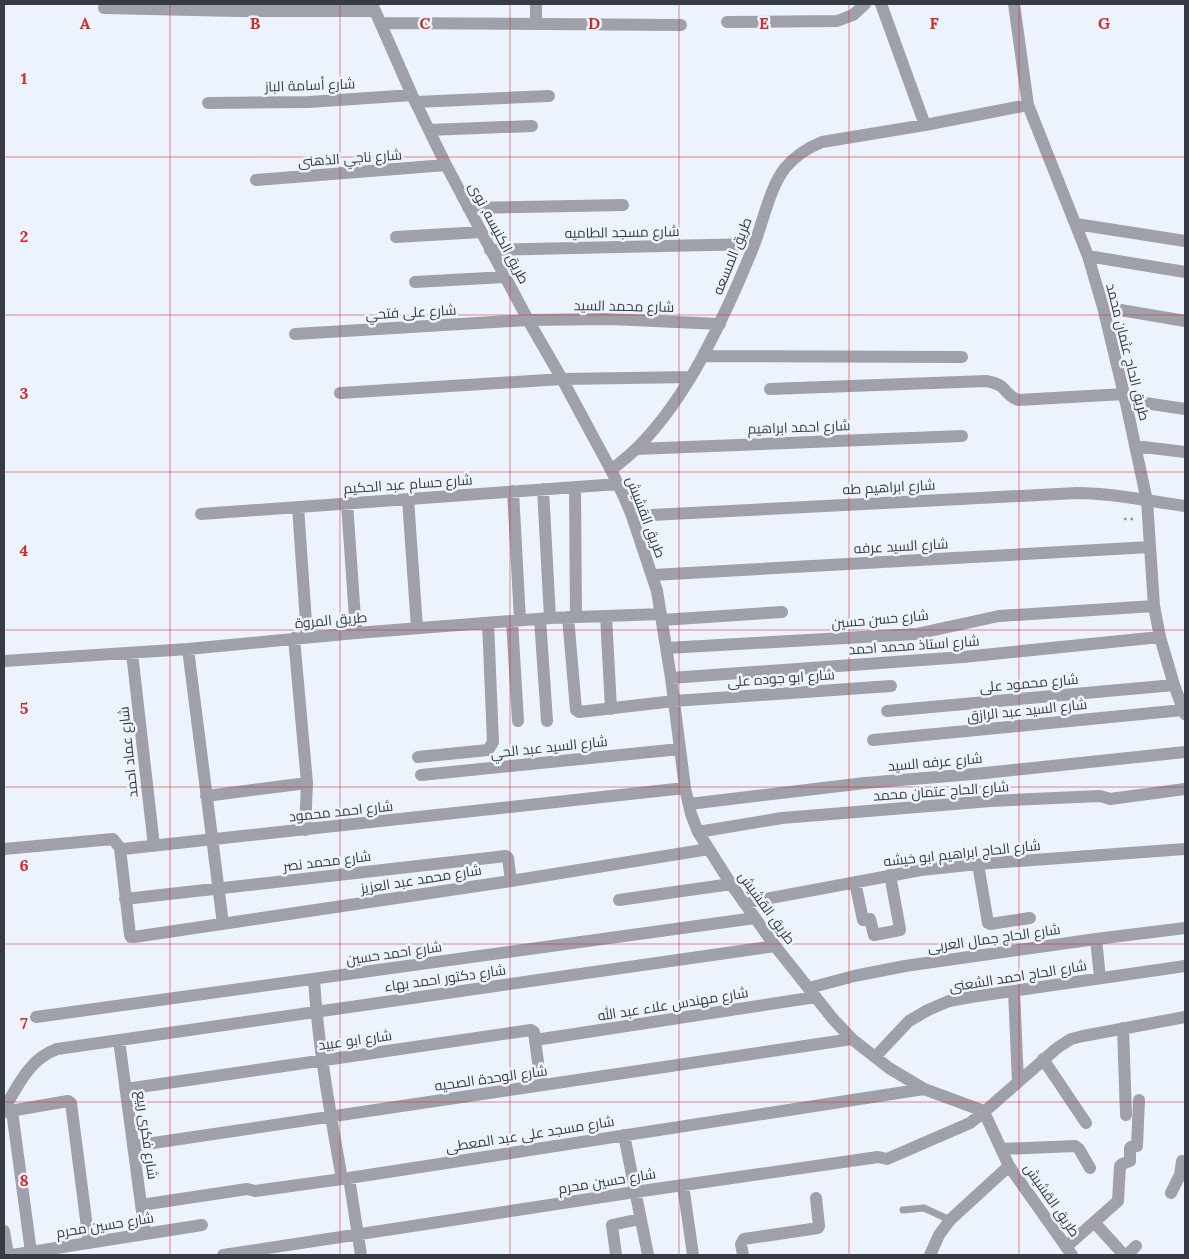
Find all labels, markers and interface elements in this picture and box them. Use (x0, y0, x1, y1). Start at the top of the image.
text: A (80, 13, 91, 33)
text: B (250, 13, 261, 33)
text: C (419, 13, 431, 33)
text: D (588, 13, 600, 33)
text: E (759, 13, 769, 33)
text: F (929, 13, 939, 33)
text: G (1098, 13, 1110, 33)
text: 1 (21, 68, 27, 88)
street label: شارع أسامة الباز (263, 74, 356, 96)
street label: شارع ناجي الذهنى (297, 145, 403, 174)
street label: طريق الكنيسه, نوى (465, 179, 533, 287)
street label: طريق المسعه (708, 215, 756, 297)
street label: شارع مسجد الطاميه (564, 222, 680, 242)
text: 2 (20, 226, 28, 246)
street label: طريق الحاج عثمان محمد (1102, 281, 1154, 423)
street label: شارع محمد السيد (574, 296, 674, 316)
street label: شارع على فتحي (365, 301, 457, 326)
text: 3 (20, 383, 29, 403)
street label: شارع احمد ابراهيم (747, 416, 851, 439)
street label: شارع حسام عبد الحكيم (343, 471, 473, 498)
street label: طريق القشيش (622, 474, 670, 560)
street label: شارع ابراهيم طه (842, 476, 936, 499)
street label: شارع السيد عرفه (853, 535, 949, 557)
text: 4 (20, 540, 29, 560)
street label: شارع حسن حسين (831, 606, 929, 632)
street label: طريق المروة (294, 608, 368, 632)
street label: شارع استاذ محمد احمد (848, 631, 980, 659)
street label: شارع ابو جوده على (727, 665, 835, 691)
street label: شارع محمود على (979, 670, 1079, 696)
street label: شارع السيد عبد الرازق (966, 695, 1088, 725)
text: 5 (20, 698, 29, 718)
street label: شارع عماد احمد (114, 706, 142, 798)
street label: شارع السيد عبد الحي (489, 732, 609, 765)
street label: شارع عرفه السيد (887, 749, 983, 775)
street label: شارع الحاج عتمان محمد (872, 777, 1010, 805)
street label: شارع احمد محمود (288, 797, 394, 825)
street label: شارع الحاج ابراهيم ابو خيشه (883, 836, 1041, 871)
street label: شارع محمد نصر (281, 847, 372, 875)
text: 6 (19, 855, 29, 875)
street label: شارع محمد عبد العزيز (358, 861, 483, 898)
street label: طريق القشيش (734, 868, 800, 948)
street label: شارع الحاج جمال العربى (926, 920, 1062, 956)
street label: شارع احمد حسين (345, 937, 443, 969)
street label: شارع الحاج احمد الشعنى (948, 956, 1088, 996)
street label: شارع دكتور احمد بهاء (383, 961, 507, 995)
street label: شارع مهندس علاء عبد الله (596, 983, 750, 1025)
text: 7 (20, 1013, 28, 1033)
street label: شارع ابو عبيد (317, 1026, 393, 1054)
street label: شارع الوحدة الصحيه (433, 1061, 549, 1095)
street label: شارع فكرى ربيع (132, 1090, 162, 1180)
street label: شارع مسجد على عبد المعطى (444, 1112, 616, 1156)
street label: طريق القشيش (1020, 1160, 1084, 1240)
street label: شارع حسين محرم (557, 1164, 657, 1199)
text: 8 (19, 1170, 29, 1190)
street label: شارع حسين محرم (55, 1208, 155, 1243)

